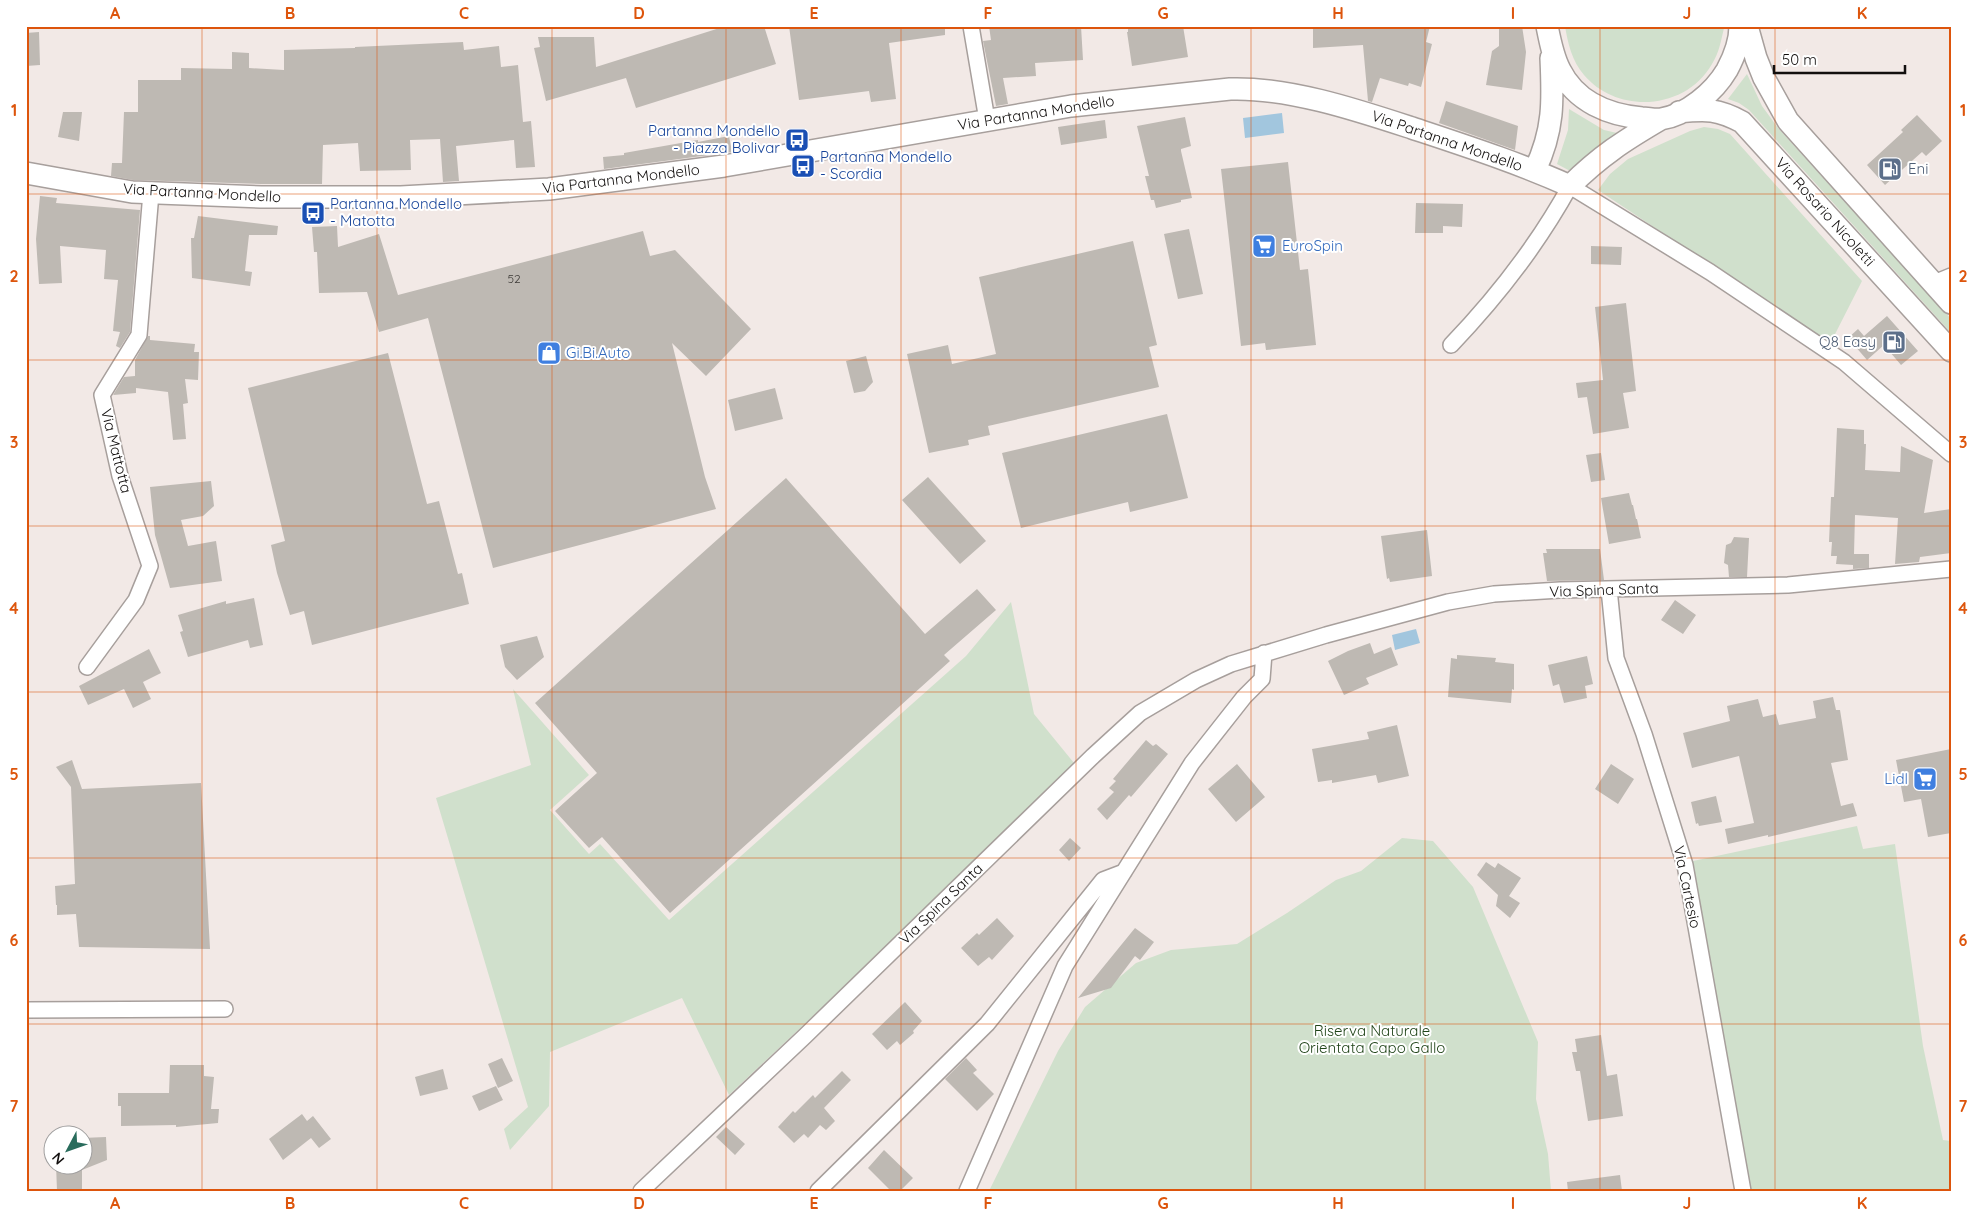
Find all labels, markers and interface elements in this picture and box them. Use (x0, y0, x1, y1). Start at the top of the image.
text: A (110, 3, 121, 23)
text: B (285, 3, 295, 23)
text: C (459, 3, 469, 23)
text: D (633, 3, 645, 23)
text: E (809, 3, 819, 23)
text: F (984, 3, 993, 23)
text: G (1157, 3, 1169, 23)
text: H (1332, 3, 1344, 23)
text: I (1511, 3, 1515, 23)
text: J (1683, 3, 1691, 23)
text: K (1857, 3, 1867, 23)
scale bar (1774, 42, 1906, 74)
text: 50 m (1782, 50, 1817, 69)
street label: Via Partanna Mondello (956, 91, 1116, 134)
text: 1 (11, 100, 17, 120)
text: 1 (1960, 100, 1966, 120)
street label: Via Partanna Mondello (1369, 106, 1525, 175)
place label: Partanna Mondello - Piazza Bolivar (648, 121, 780, 157)
bus stop icon: Partanna Mondello - Piazza Bolivar (784, 127, 810, 153)
place label: Partanna Mondello - Scordia (820, 147, 952, 183)
bus stop icon: Partanna Mondello - Scordia (790, 153, 816, 179)
street label: Via Rosario Nicoletti (1772, 153, 1879, 270)
fuel station icon: Eni (1877, 156, 1903, 182)
street label: Via Partanna Mondello (541, 159, 701, 198)
place label: Eni (1908, 159, 1928, 178)
street label: Via Partanna Mondello (122, 179, 282, 206)
place label: Partanna Mondello - Matotta (330, 194, 462, 230)
bus stop icon: Partanna Mondello - Matotta (300, 200, 326, 226)
supermarket icon: EuroSpin (1251, 233, 1277, 259)
place label: EuroSpin (1282, 236, 1343, 255)
text: 2 (9, 266, 19, 286)
text: 2 (1958, 266, 1968, 286)
house number: 52 (507, 271, 521, 286)
fuel station icon: Q8 Easy (1881, 329, 1907, 355)
place label: Q8 Easy (1819, 332, 1876, 351)
shop icon: Gi.Bi.Auto (536, 340, 562, 366)
place label: Gi.Bi.Auto (566, 343, 630, 362)
street label: Via Mattotta (97, 407, 136, 495)
text: 3 (10, 432, 18, 452)
text: 3 (1959, 432, 1967, 452)
street label: Via Spina Santa (1549, 578, 1659, 601)
text: 4 (9, 598, 19, 618)
text: 4 (1958, 598, 1968, 618)
text: 5 (9, 764, 19, 784)
text: 5 (1958, 764, 1968, 784)
supermarket icon: Lidl (1912, 766, 1938, 792)
place label: Lidl (1884, 769, 1908, 788)
street label: Via Cartesio (1669, 844, 1705, 930)
street label: Via Spina Santa (895, 859, 987, 948)
text: 6 (10, 930, 19, 950)
text: 6 (1959, 930, 1968, 950)
park label: Riserva Naturale Orientata Capo Gallo (1299, 1021, 1445, 1057)
text: 7 (10, 1096, 19, 1116)
text: 7 (1959, 1096, 1968, 1116)
north arrow (42, 1124, 92, 1174)
text: N (48, 1149, 68, 1168)
text: A (110, 1193, 121, 1213)
text: B (285, 1193, 295, 1213)
text: C (459, 1193, 469, 1213)
text: D (633, 1193, 645, 1213)
text: E (809, 1193, 819, 1213)
text: F (984, 1193, 993, 1213)
text: G (1157, 1193, 1169, 1213)
text: H (1332, 1193, 1344, 1213)
text: I (1511, 1193, 1515, 1213)
text: J (1683, 1193, 1691, 1213)
text: K (1857, 1193, 1867, 1213)

